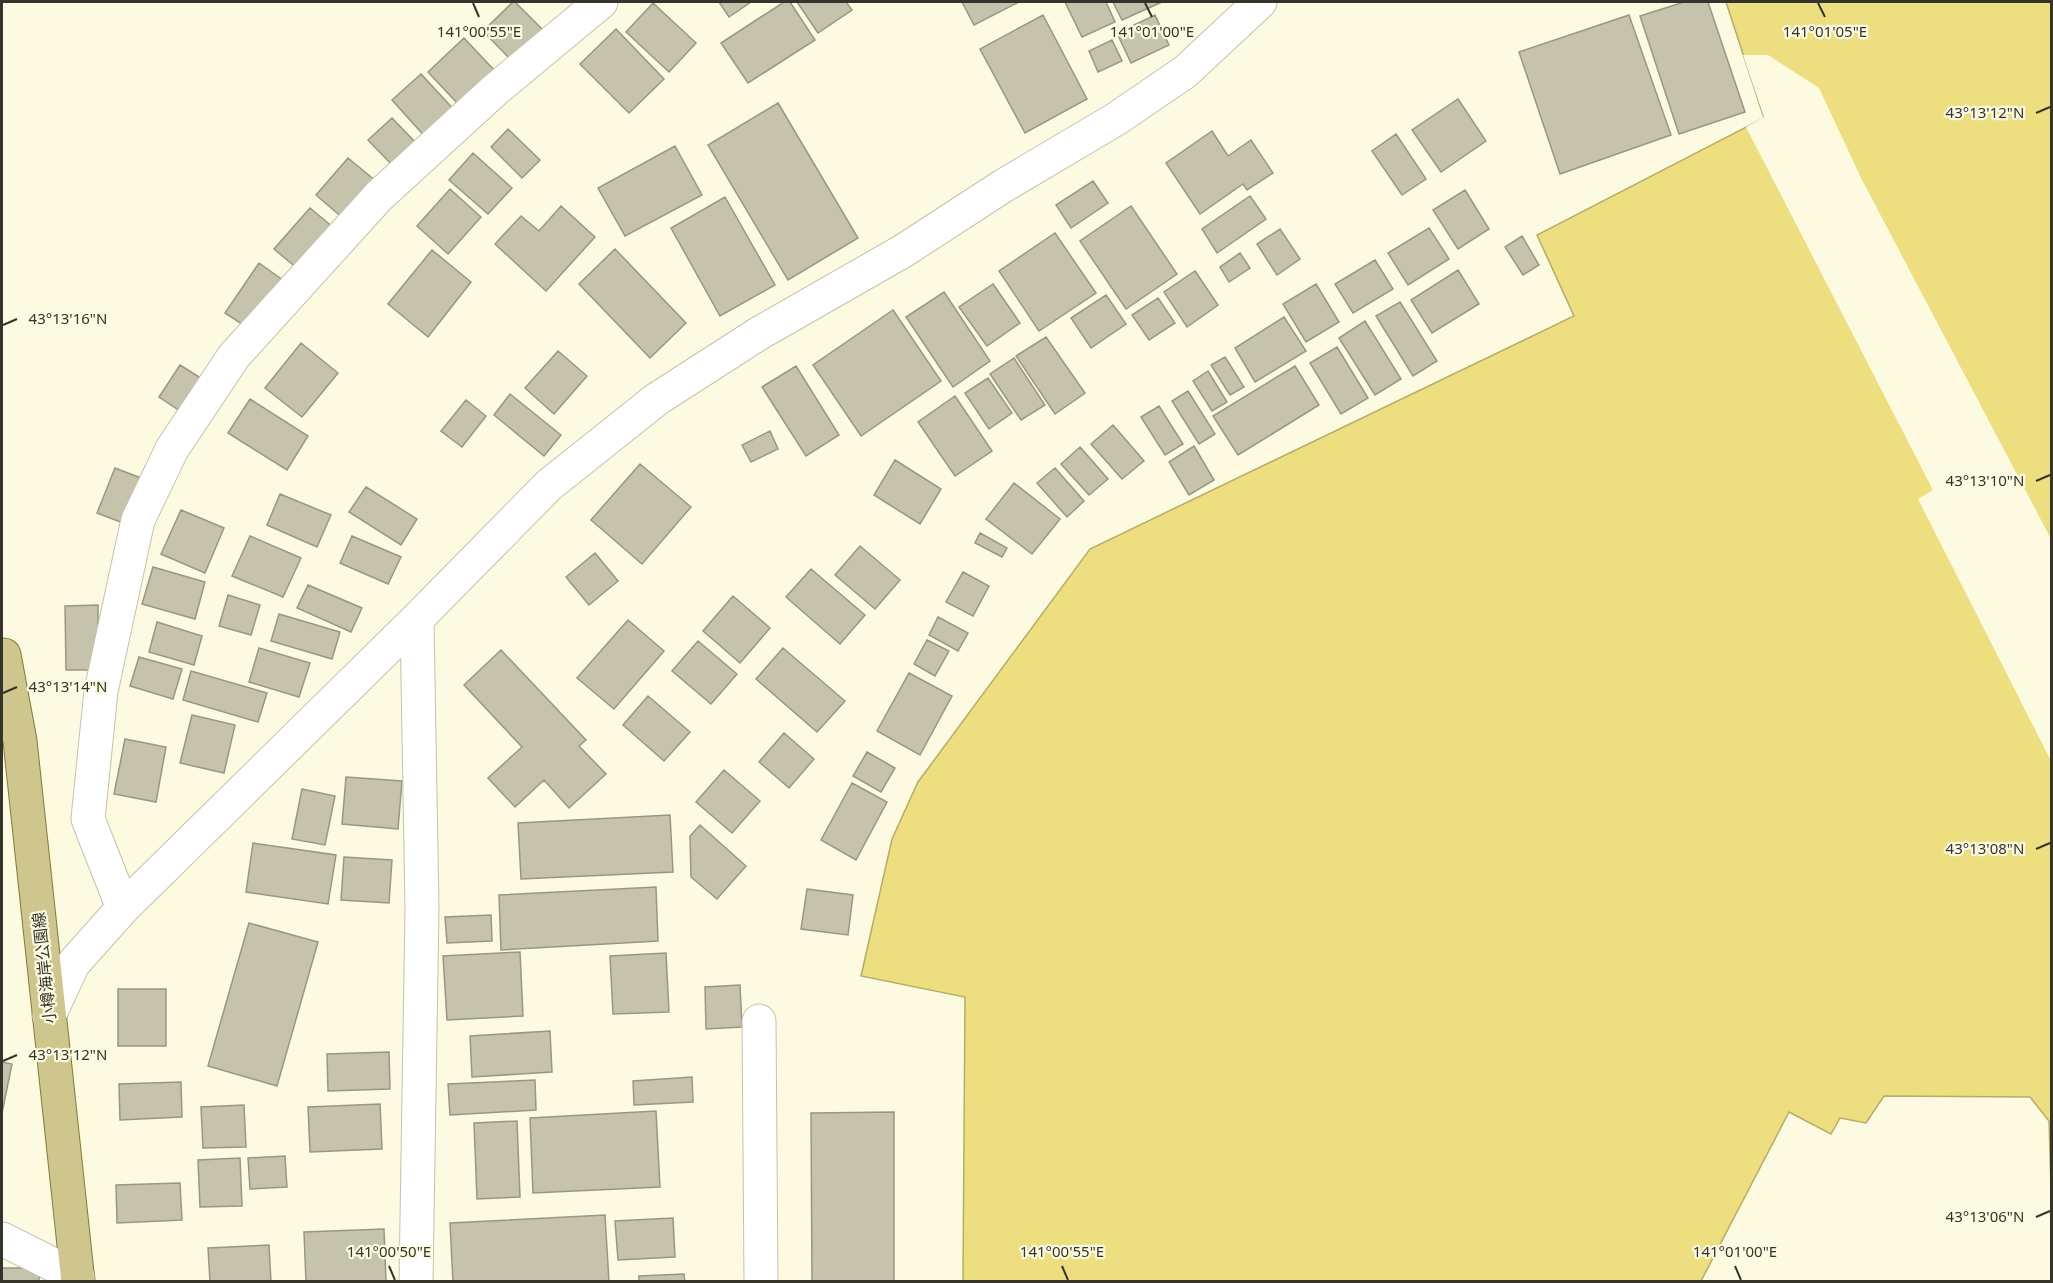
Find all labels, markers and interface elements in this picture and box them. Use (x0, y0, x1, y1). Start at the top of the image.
text: 141°00'55"E (437, 21, 521, 41)
text: 141°01'00"E (1110, 21, 1194, 41)
text: 141°01'05"E (1783, 21, 1867, 41)
text: 43°13'12"N (1946, 102, 2024, 122)
text: 43°13'16"N (29, 308, 107, 328)
text: 43°13'10"N (1946, 470, 2024, 490)
text: 43°13'14"N (29, 676, 107, 696)
text: 43°13'08"N (1946, 838, 2024, 858)
street label: 小樽海岸公園線 (27, 911, 61, 1025)
text: 43°13'12"N (29, 1044, 107, 1064)
text: 43°13'06"N (1946, 1206, 2024, 1226)
text: 141°00'50"E (347, 1241, 431, 1261)
text: 141°00'55"E (1020, 1241, 1104, 1261)
text: 141°01'00"E (1693, 1241, 1777, 1261)

